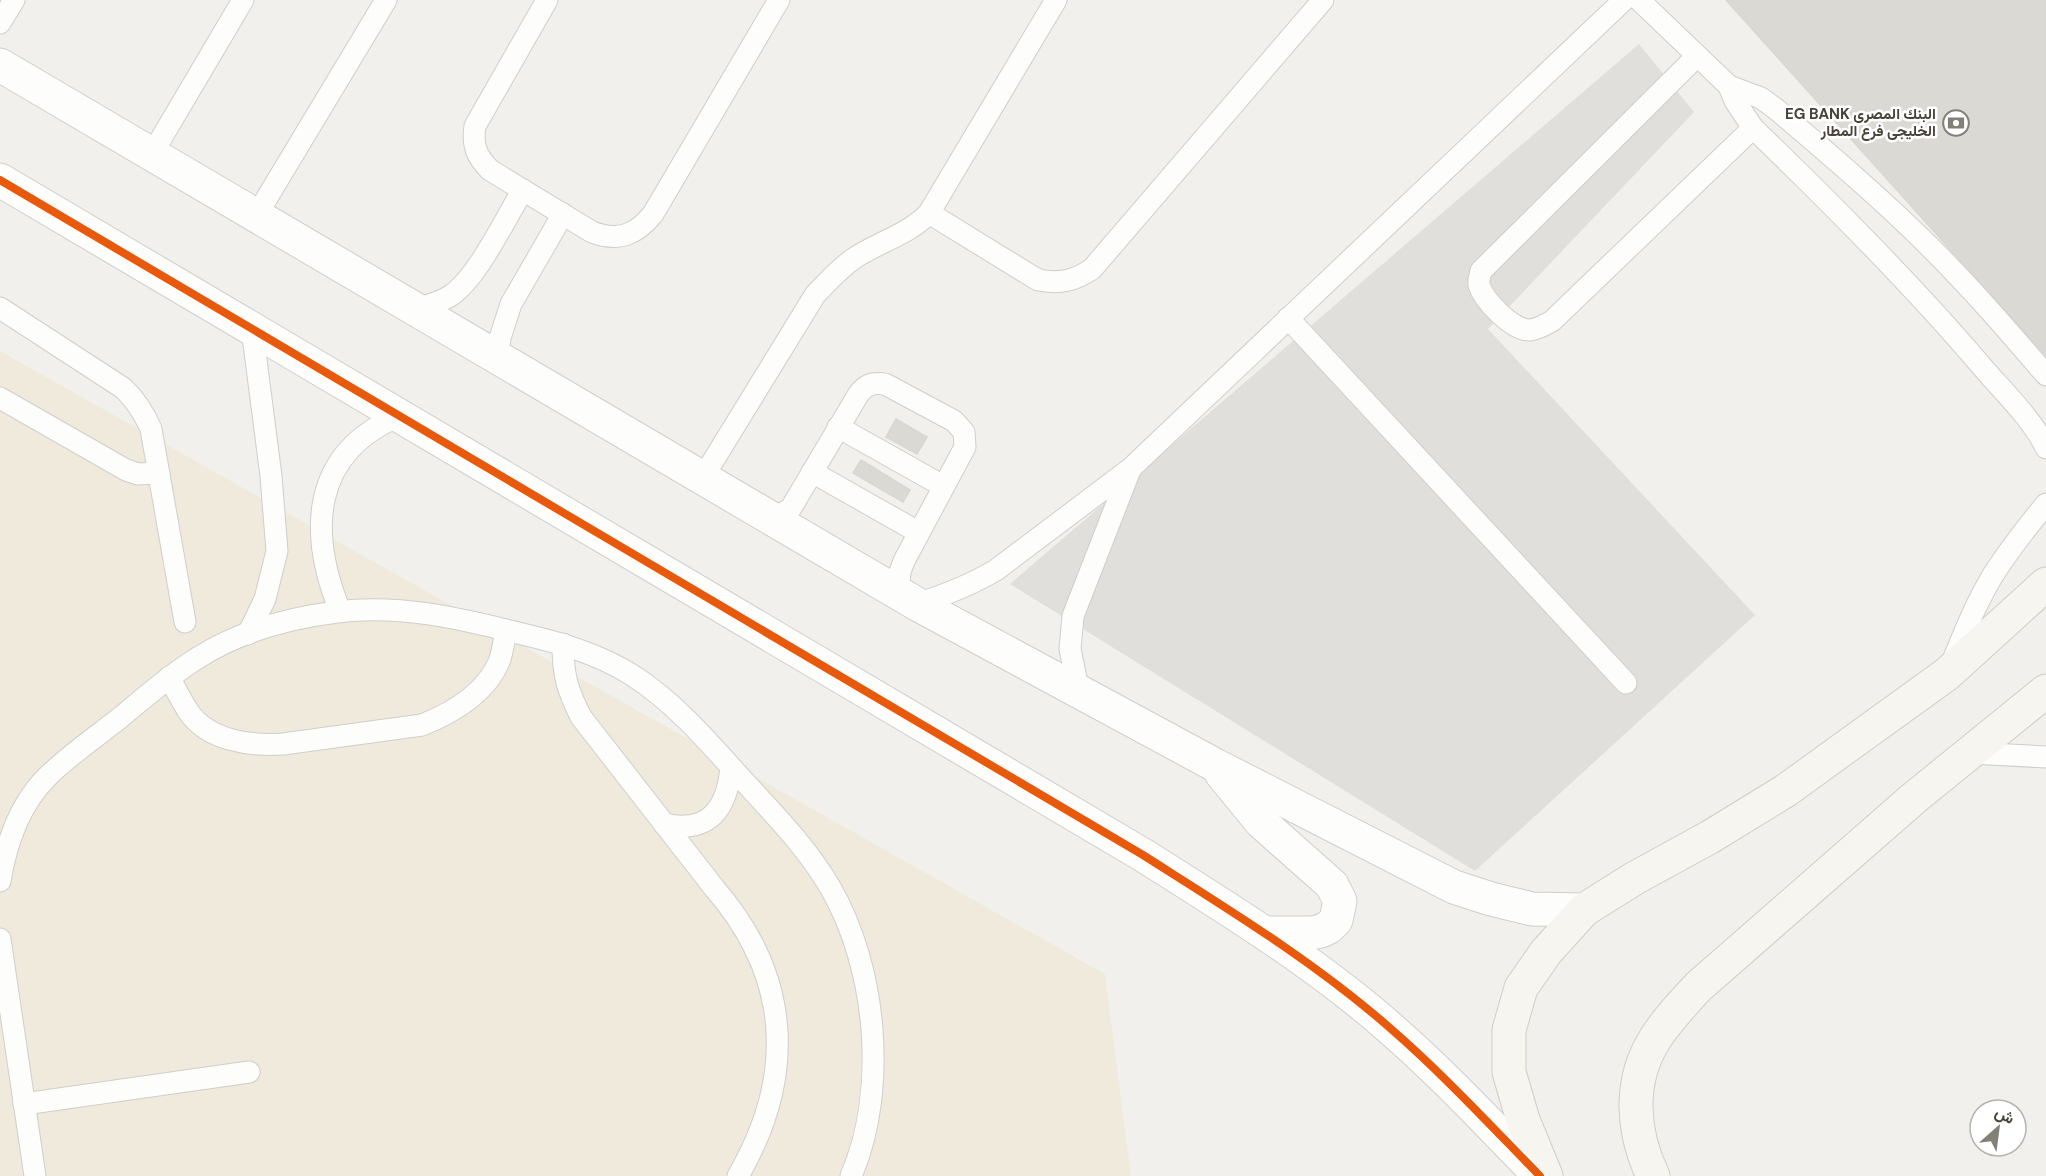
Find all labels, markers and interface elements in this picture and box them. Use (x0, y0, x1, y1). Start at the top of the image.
place label: EG BANK البنك المصرى الخليجى فرع المطار (1785, 104, 1936, 141)
bank icon: EG BANK البنك المصرى الخليجى فرع المطار (1941, 108, 1971, 138)
north arrow (1968, 1098, 2028, 1158)
text: ش (1991, 1101, 2018, 1129)

